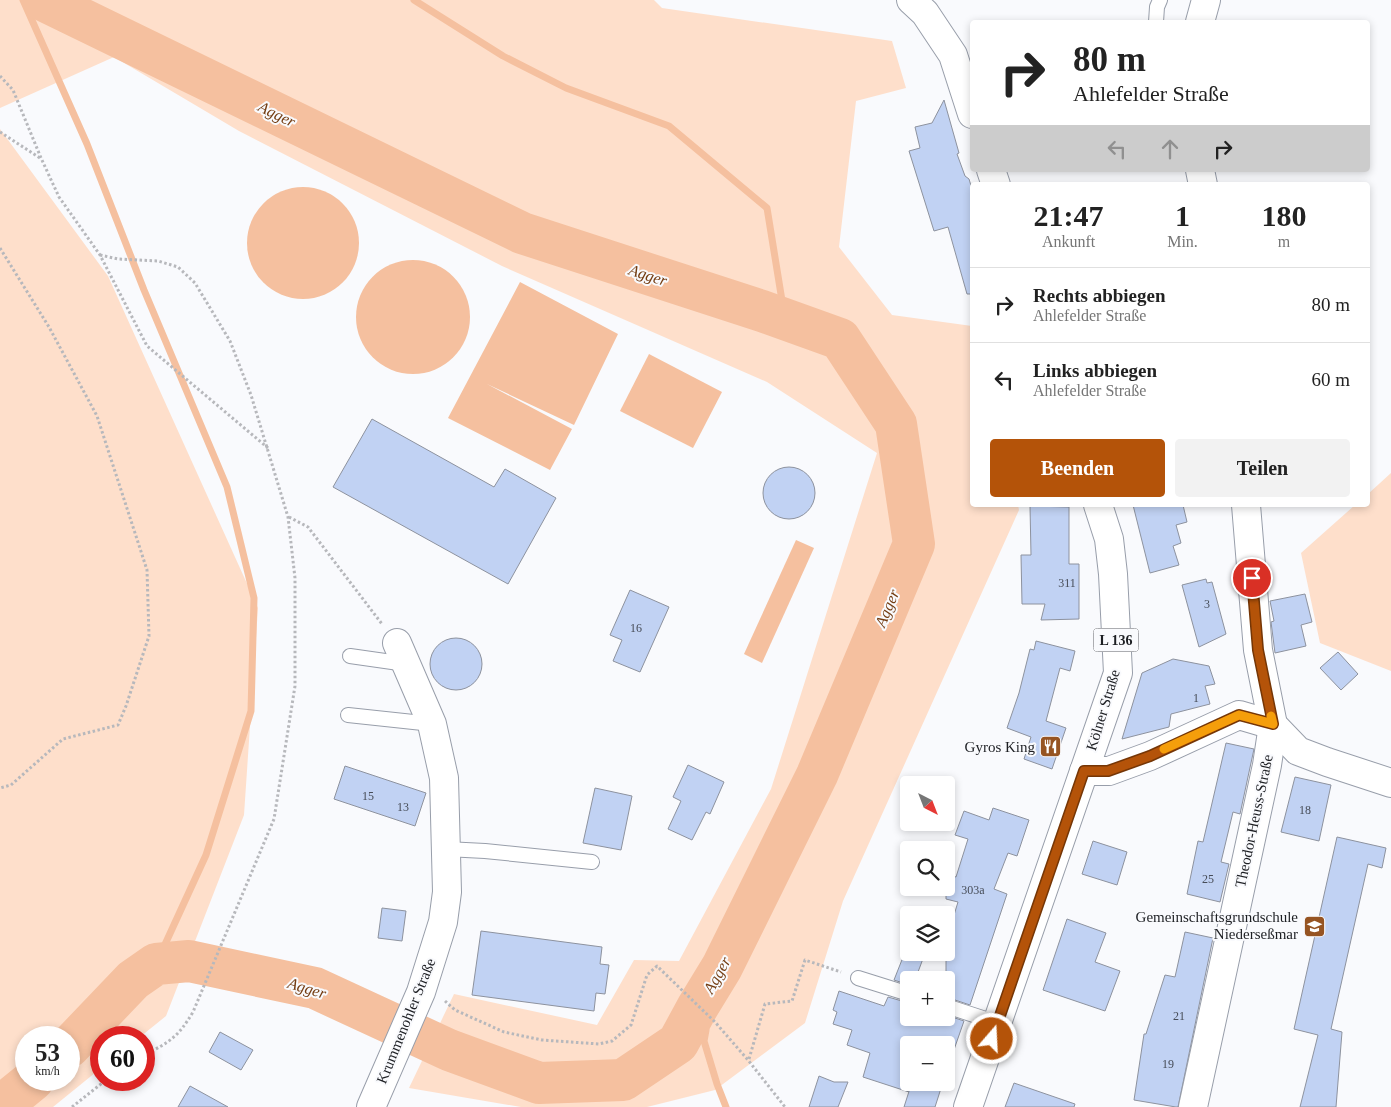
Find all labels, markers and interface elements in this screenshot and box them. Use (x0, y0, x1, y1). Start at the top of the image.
icon: right (990, 40, 1055, 105)
text: 80 m (1073, 40, 1146, 79)
text: Ahlefelder Straße (1073, 81, 1229, 106)
water label: Agger (254, 97, 299, 131)
icon: left (1103, 135, 1131, 163)
icon: ahead (1156, 135, 1184, 163)
icon: right (1209, 135, 1237, 163)
text: 21:47 (1034, 199, 1104, 232)
text: 1 (1175, 199, 1190, 232)
text: 180 (1261, 199, 1306, 232)
text: Ankunft (1042, 233, 1095, 250)
text: Min. (1167, 233, 1198, 250)
text: m (1278, 233, 1290, 250)
water label: Agger (626, 261, 670, 290)
text: Rechts abbiegen (1033, 285, 1165, 306)
icon: right (990, 291, 1018, 319)
text: 80 m (1311, 294, 1350, 315)
text: Ahlefelder Straße (1033, 307, 1146, 324)
text: Links abbiegen (1033, 360, 1157, 381)
icon: left (990, 366, 1018, 394)
text: 60 m (1311, 369, 1350, 390)
text: Ahlefelder Straße (1033, 382, 1146, 399)
button: Beenden (990, 439, 1165, 497)
button: Teilen (1175, 439, 1350, 497)
pin (1231, 557, 1273, 599)
icon: arrive (1238, 564, 1266, 592)
house number: 311 (1058, 576, 1076, 590)
water label: Agger (871, 586, 904, 631)
house number: 3 (1204, 597, 1210, 611)
house number: 16 (630, 621, 642, 635)
road number: L 136 (1094, 628, 1138, 652)
street label: Kölner Straße (1083, 667, 1123, 752)
house number: 1 (1193, 691, 1199, 705)
restaurant icon: Gyros King (1039, 735, 1063, 759)
place label: Gyros King (965, 739, 1035, 755)
street label: Theodor-Heuss-Straße (1232, 753, 1276, 889)
north arrow (900, 776, 955, 831)
map controls (900, 776, 955, 1091)
house number: 15 (362, 789, 374, 803)
house number: 13 (397, 800, 409, 814)
house number: 18 (1299, 803, 1311, 817)
button: search (900, 841, 955, 896)
house number: 25 (1202, 872, 1214, 886)
house number: 303a (961, 883, 985, 897)
button: layers (900, 906, 955, 961)
place label: Gemeinschaftsgrundschule Niederseßmar (1136, 909, 1298, 942)
school or university icon: Gemeinschaftsgrundschule Niederseßmar (1302, 914, 1326, 938)
water label: Agger (700, 953, 735, 998)
street label: Krummenohler Straße (374, 956, 439, 1086)
button: + (900, 971, 955, 1026)
water label: Agger (285, 974, 329, 1003)
house number: 21 (1173, 1009, 1185, 1023)
position arrow (965, 1012, 1017, 1064)
speed limit sign: 60 (90, 1026, 155, 1091)
button: − (900, 1036, 955, 1091)
text: 53 (35, 1039, 60, 1066)
house number: 19 (1162, 1057, 1174, 1071)
text: km/h (35, 1064, 60, 1078)

